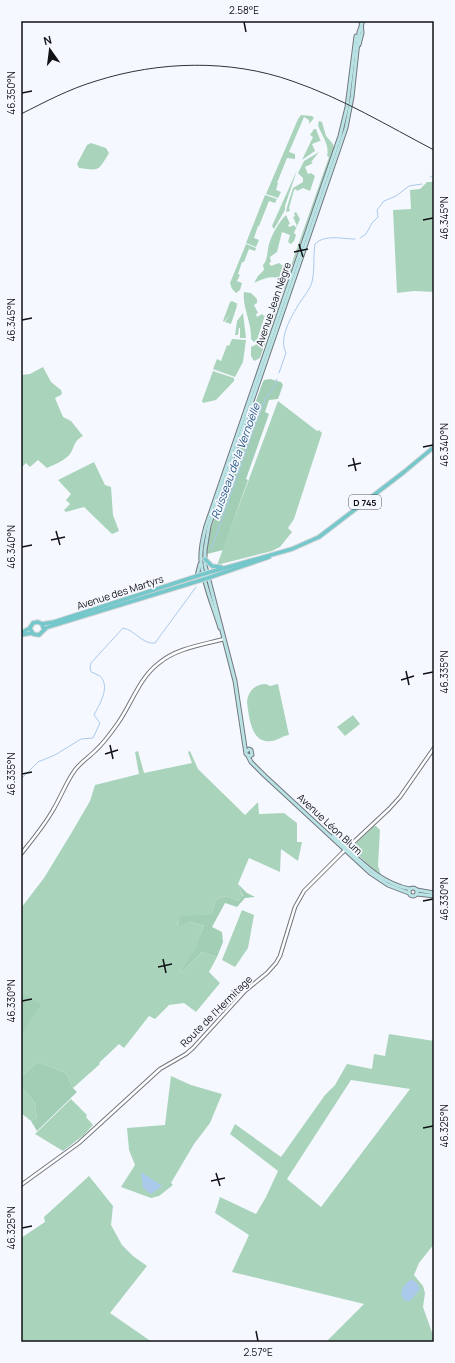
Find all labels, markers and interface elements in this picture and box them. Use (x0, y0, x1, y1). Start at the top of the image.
text: 2.58°E (229, 3, 259, 17)
north arrow (30, 30, 70, 70)
text: N (42, 32, 53, 48)
text: 46.350°N (4, 71, 18, 115)
text: 46.345°N (437, 196, 451, 240)
street label: Avenue Jean Nègre (252, 260, 294, 348)
text: 46.345°N (4, 298, 18, 342)
water label: Ruisseau de la Vernoëlle (207, 401, 263, 521)
text: 46.340°N (437, 423, 451, 467)
road number: D 745 (349, 495, 381, 509)
text: 46.340°N (4, 525, 18, 569)
street label: Avenue des Martyrs (75, 571, 165, 613)
text: 46.335°N (437, 650, 451, 693)
text: 46.335°N (4, 752, 18, 795)
street label: Avenue Léon Blum (295, 790, 365, 858)
text: 46.330°N (437, 877, 451, 921)
street label: Route de l'Hermitage (177, 972, 255, 1050)
text: 46.330°N (4, 979, 18, 1023)
text: 46.325°N (437, 1104, 451, 1148)
text: 46.325°N (4, 1206, 18, 1250)
text: 2.57°E (243, 1345, 273, 1359)

